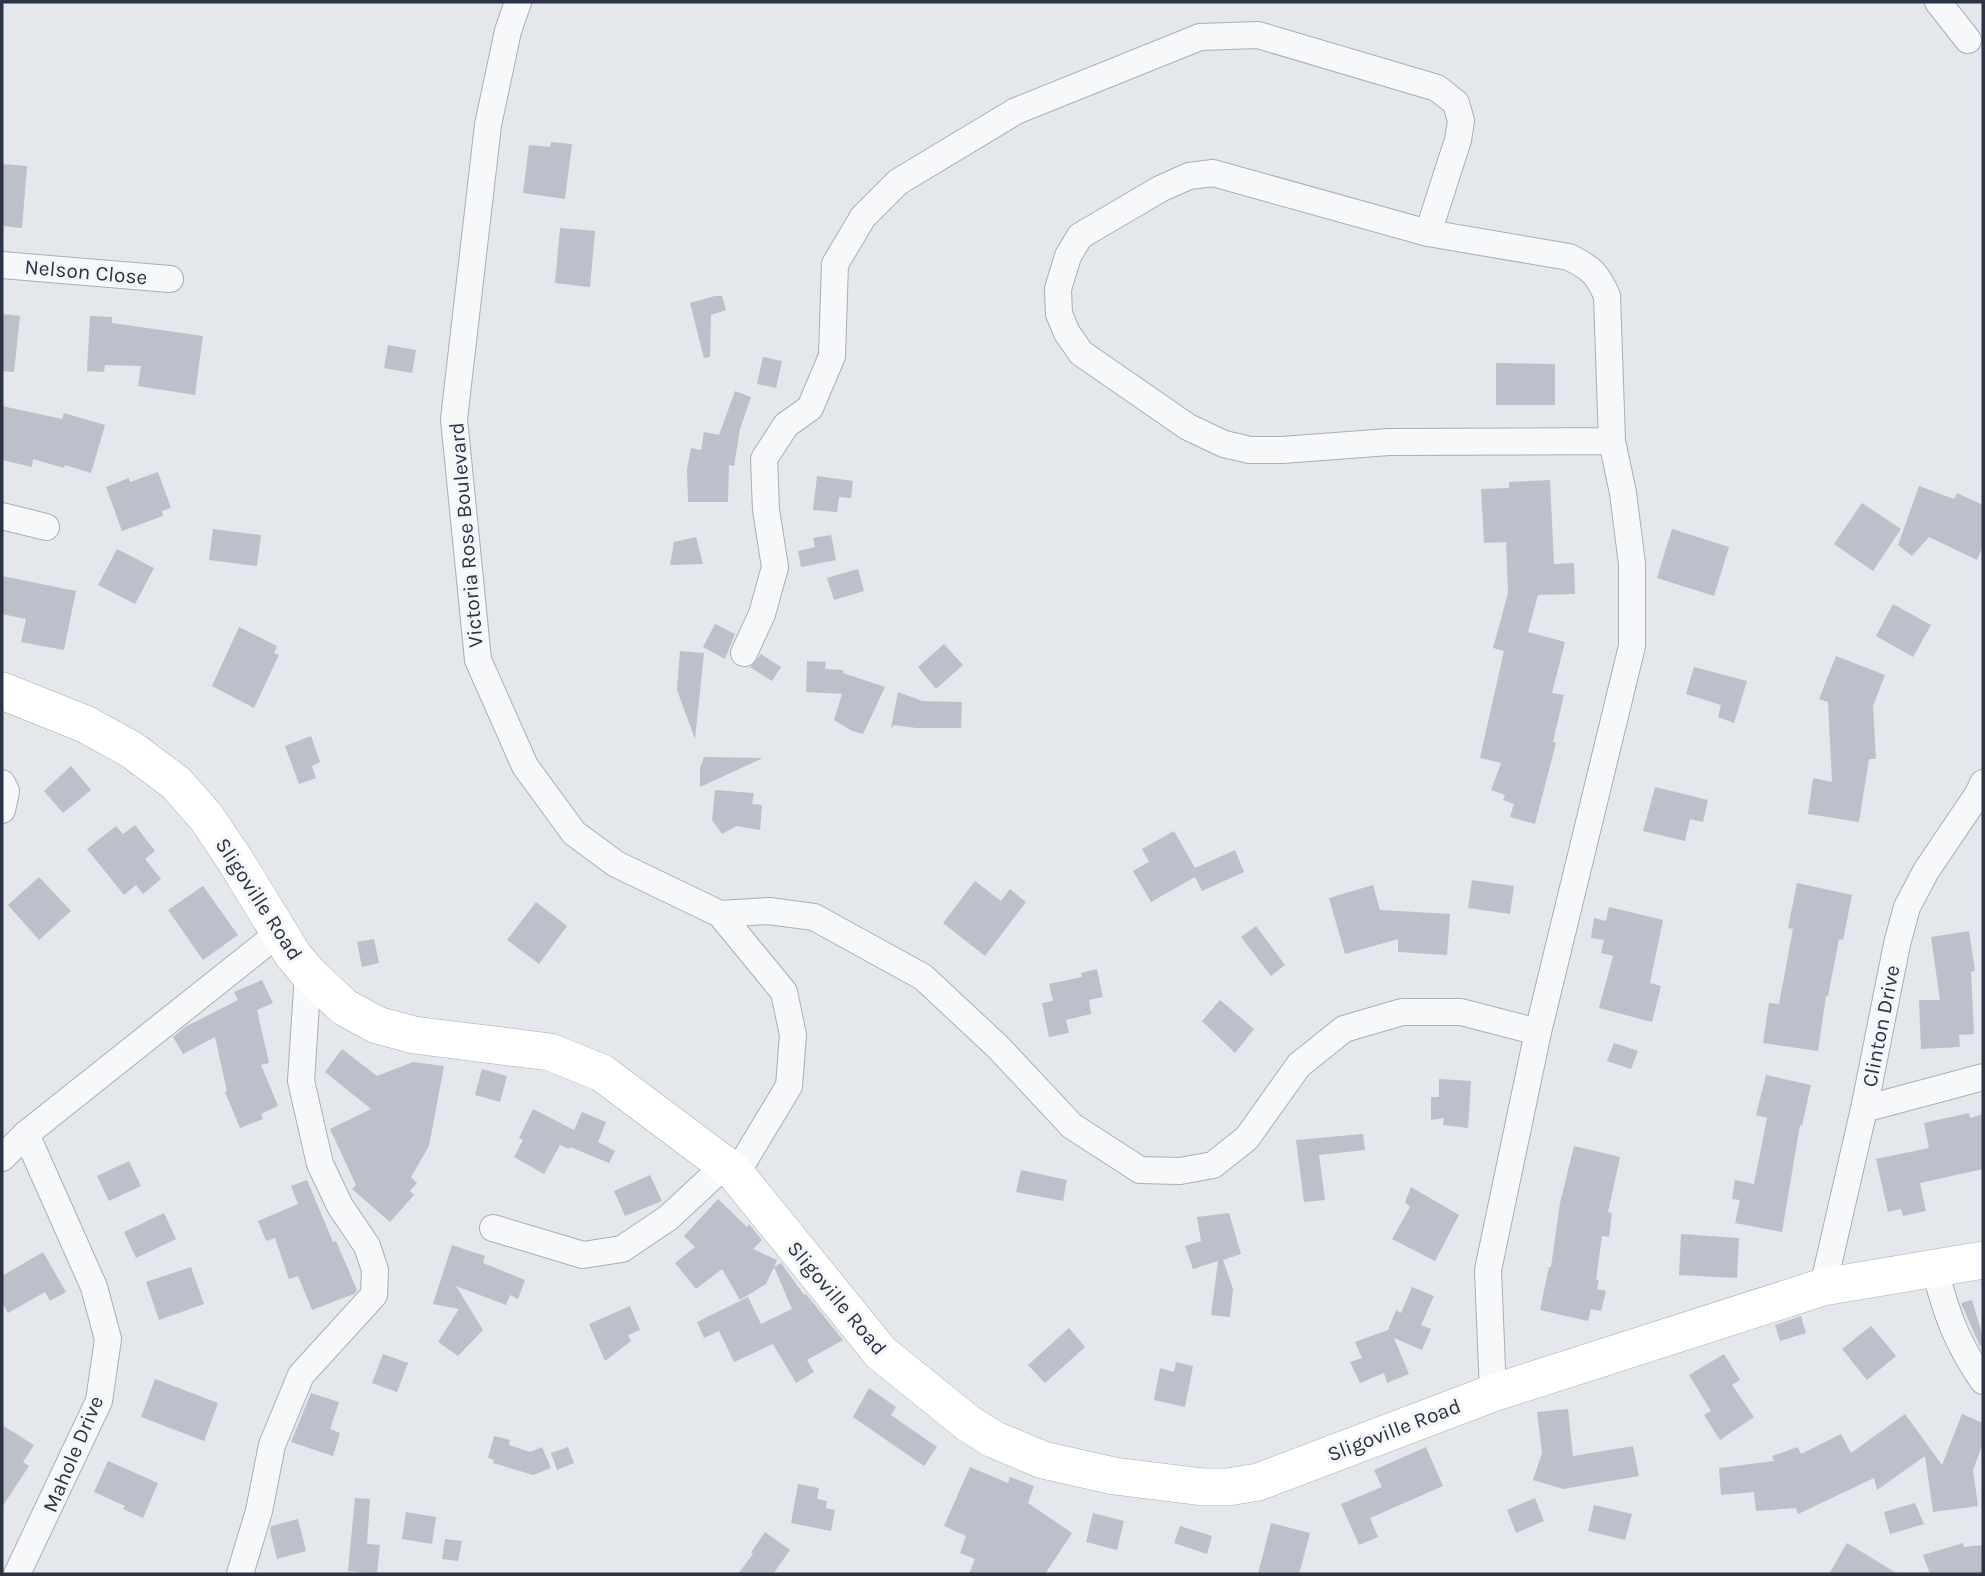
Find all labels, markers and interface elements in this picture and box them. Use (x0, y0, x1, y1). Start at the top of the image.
street label: Nelson Close (24, 255, 148, 289)
street label: Victoria Rose Boulevard (444, 421, 488, 649)
street label: Sligoville Road (211, 833, 307, 965)
street label: Clinton Drive (1857, 963, 1905, 1089)
street label: Sligoville Road (783, 1236, 891, 1360)
street label: Mahole Drive (38, 1392, 108, 1516)
street label: Sligoville Road (1324, 1394, 1464, 1466)

